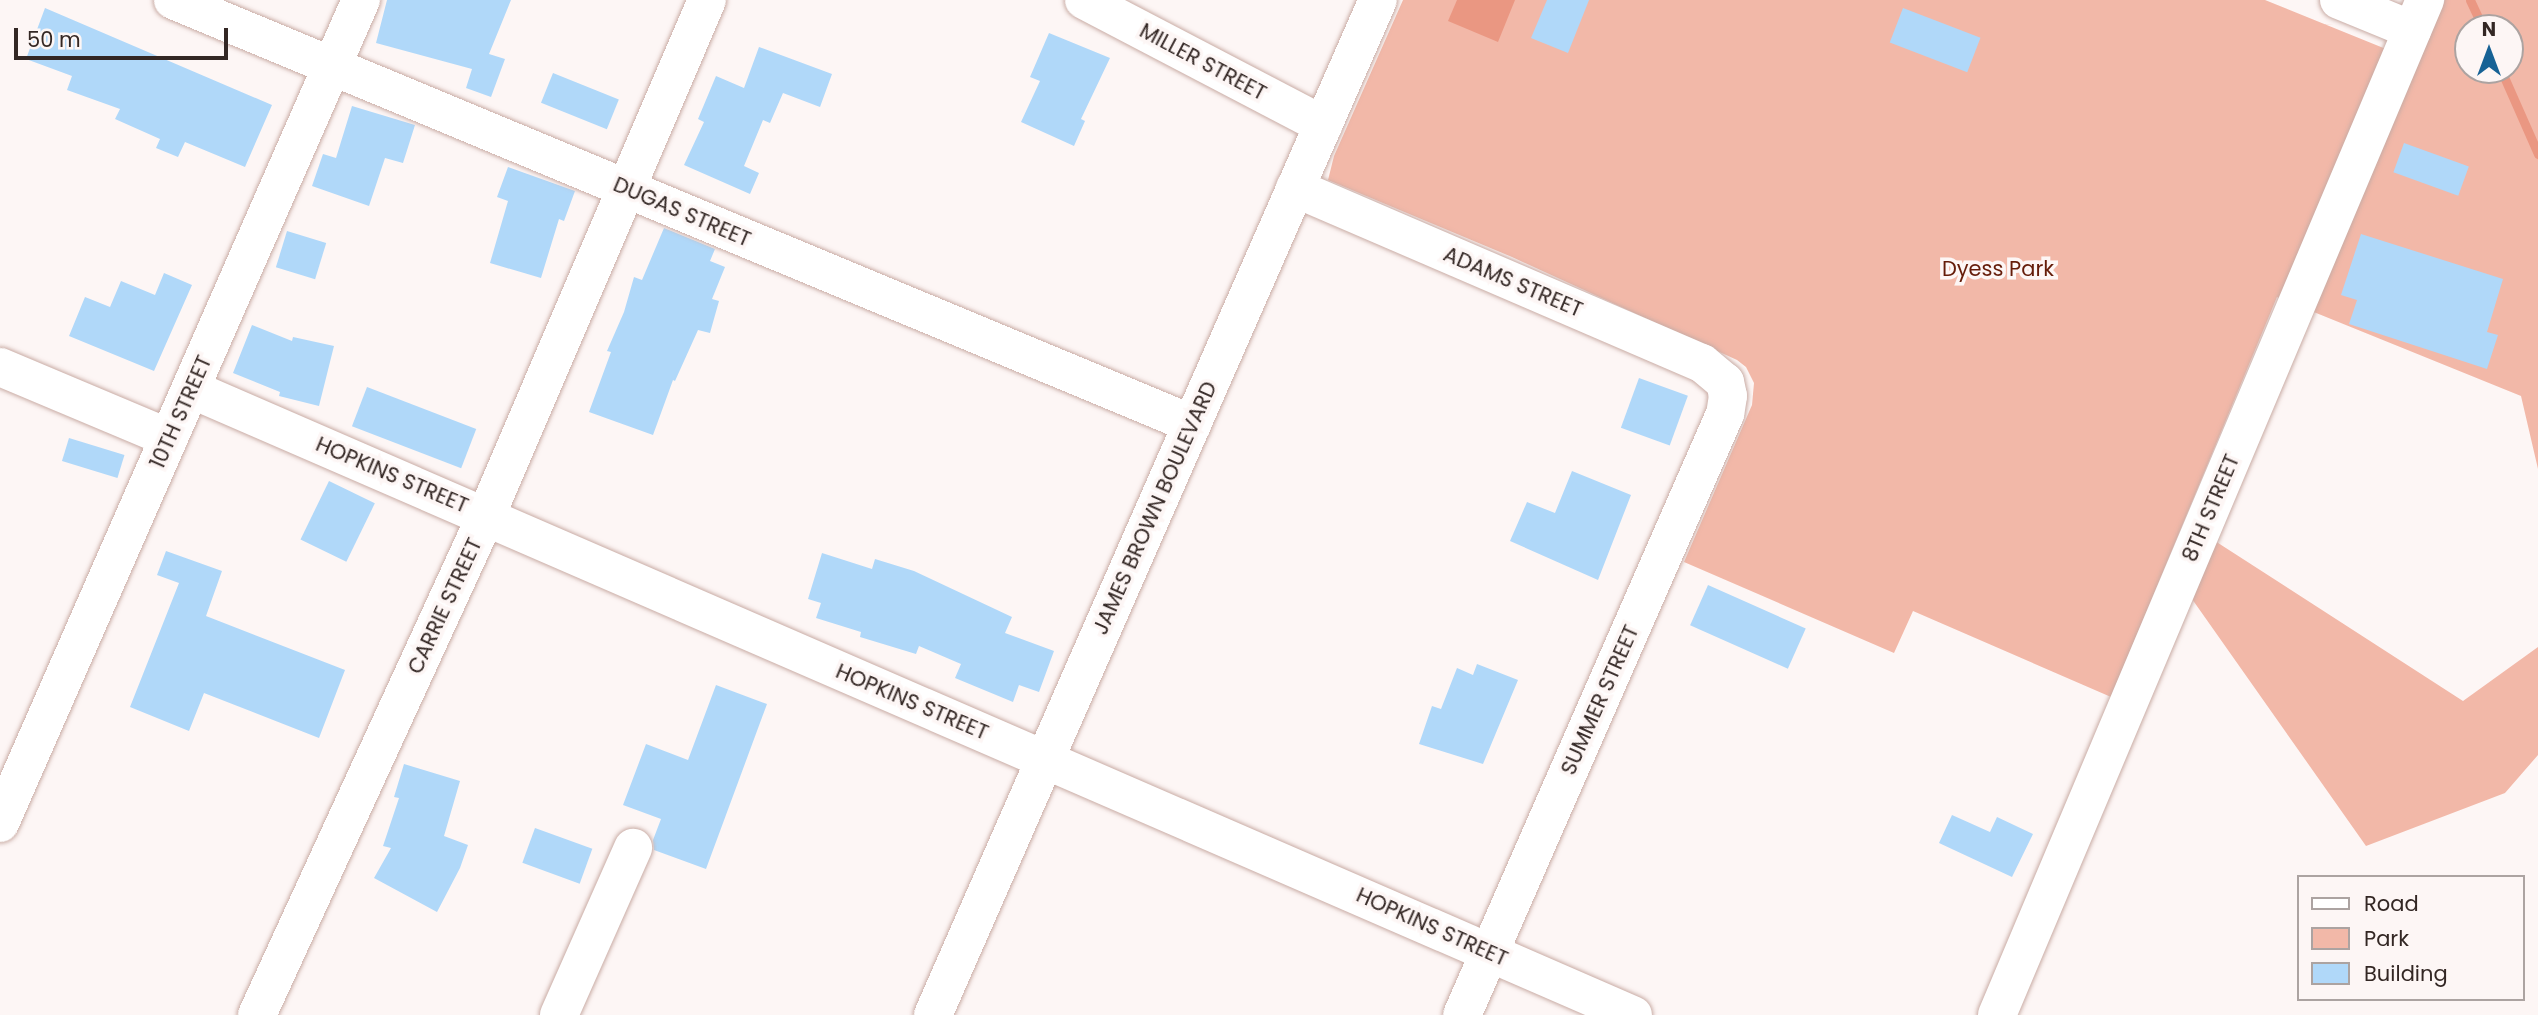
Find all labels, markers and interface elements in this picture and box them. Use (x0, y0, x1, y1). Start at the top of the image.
scale bar (18, 14, 231, 58)
north arrow (2454, 14, 2524, 84)
text: N (2482, 16, 2496, 43)
street label: MILLER STREET (1135, 18, 1271, 106)
text: 50 m (27, 25, 81, 54)
street label: DUGAS STREET (610, 172, 754, 252)
street label: ADAMS STREET (1440, 241, 1586, 323)
park label: Dyess Park (1942, 256, 2054, 282)
street label: 10TH STREET (145, 352, 217, 472)
street label: JAMES BROWN BOULEVARD (1088, 378, 1222, 638)
street label: HOPKINS STREET (312, 432, 472, 518)
street label: 8TH STREET (2177, 451, 2245, 565)
street label: CARRIE STREET (403, 534, 487, 678)
street label: SUMMER STREET (1556, 621, 1644, 779)
street label: HOPKINS STREET (832, 659, 992, 745)
legend (2296, 875, 2524, 1001)
street label: HOPKINS STREET (1352, 882, 1512, 972)
text: Road (2364, 889, 2419, 918)
text: Park (2364, 924, 2409, 953)
text: Building (2364, 959, 2448, 988)

